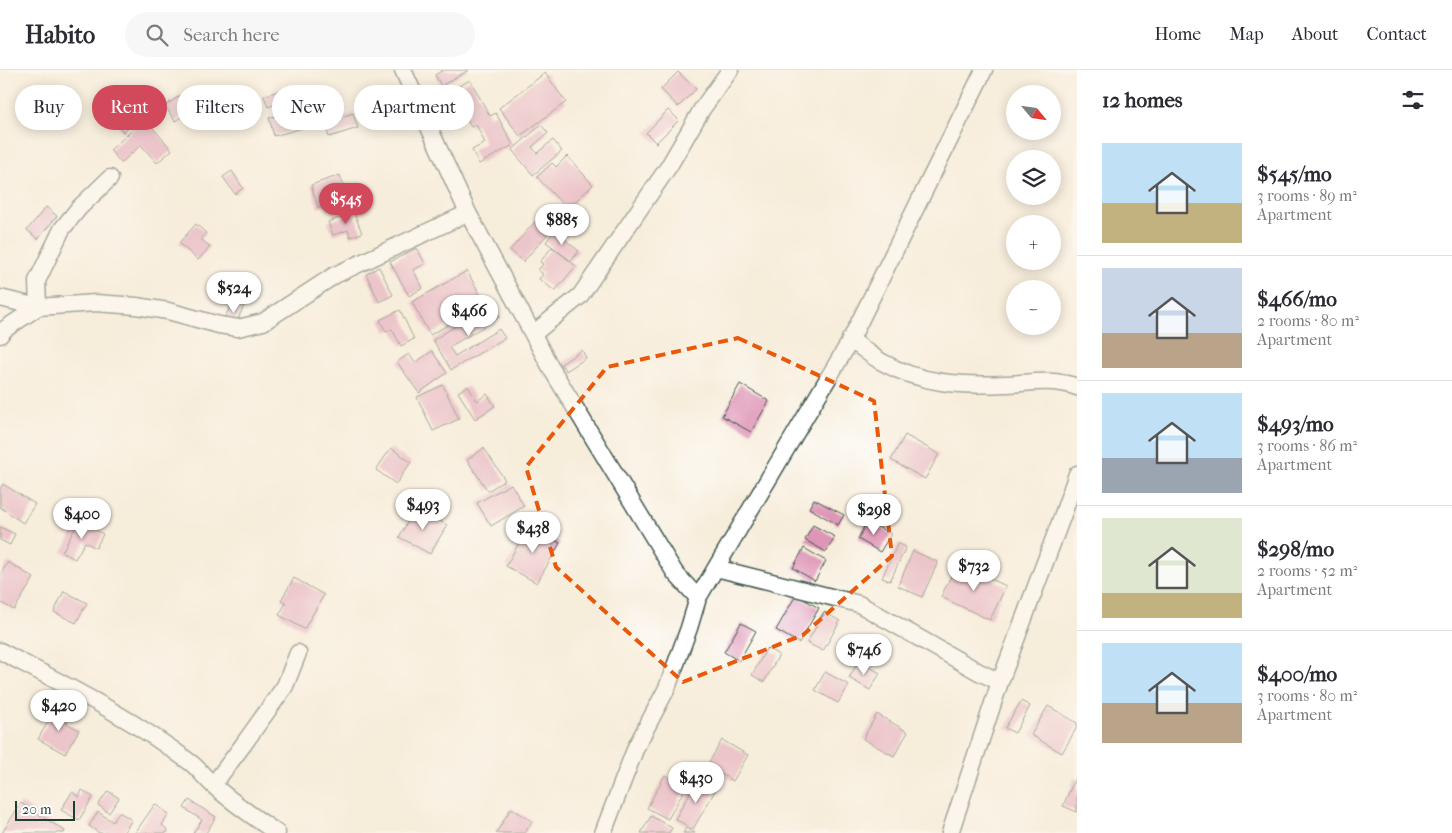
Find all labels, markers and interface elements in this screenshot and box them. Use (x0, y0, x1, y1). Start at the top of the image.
search box (125, 12, 475, 57)
text: Habito (25, 21, 95, 49)
icon: search (143, 21, 171, 49)
text: Search here (183, 24, 280, 46)
text: Home (1154, 24, 1201, 45)
text: Map (1229, 24, 1264, 45)
text: About (1292, 24, 1338, 45)
text: Contact (1366, 24, 1427, 45)
chip: Buy (15, 85, 82, 130)
chip: Rent (92, 85, 167, 130)
chip: Filters (177, 85, 262, 130)
chip: New (272, 85, 344, 130)
chip: Apartment (354, 85, 474, 130)
north arrow (1006, 85, 1061, 140)
map controls (1006, 85, 1061, 335)
icon: filters (1399, 86, 1427, 114)
text: 12 homes (1102, 88, 1183, 112)
button: layers (1006, 150, 1061, 205)
text: $545/mo (1257, 162, 1332, 186)
icon: home (1142, 163, 1202, 223)
pin: $545 (316, 182, 376, 225)
text: 3 rooms · 89 m² (1257, 186, 1357, 205)
text: $545 (330, 189, 362, 208)
pin: $885 (532, 204, 592, 246)
text: Apartment (1257, 205, 1332, 224)
text: $885 (546, 210, 578, 229)
button: + (1006, 215, 1061, 270)
pin: $524 (204, 272, 264, 314)
text: $524 (217, 278, 251, 297)
button: − (1006, 280, 1061, 335)
text: $466/mo (1257, 287, 1337, 311)
icon: home (1142, 288, 1202, 348)
pin: $466 (439, 294, 499, 337)
text: $466 (451, 301, 487, 320)
text: 2 rooms · 80 m² (1257, 311, 1359, 330)
text: Apartment (1257, 330, 1332, 349)
text: $493/mo (1257, 412, 1334, 436)
icon: home (1142, 413, 1202, 473)
text: 3 rooms · 86 m² (1257, 436, 1357, 455)
text: Apartment (1257, 455, 1332, 474)
pin: $493 (393, 488, 453, 531)
pin: $298 (844, 494, 904, 536)
text: $493 (406, 495, 440, 514)
pin: $400 (52, 498, 112, 540)
text: $298 (857, 500, 891, 519)
text: $400 (64, 504, 100, 523)
pin: $438 (503, 512, 563, 554)
text: $438 (517, 518, 549, 537)
text: $298/mo (1257, 537, 1334, 561)
icon: home (1142, 538, 1202, 598)
pin: $732 (944, 550, 1004, 592)
text: $732 (958, 556, 990, 575)
text: 2 rooms · 52 m² (1257, 561, 1357, 580)
text: Apartment (1257, 580, 1332, 599)
pin: $746 (834, 634, 894, 676)
text: $746 (847, 640, 881, 659)
text: $400/mo (1257, 662, 1337, 686)
icon: home (1142, 663, 1202, 723)
text: 3 rooms · 80 m² (1257, 686, 1357, 705)
pin: $420 (29, 690, 89, 732)
text: $420 (41, 696, 77, 715)
text: Apartment (1257, 705, 1332, 724)
pin: $430 (666, 762, 726, 804)
text: $430 (679, 768, 713, 787)
scale bar (15, 798, 75, 821)
text: 20 m (22, 801, 52, 818)

